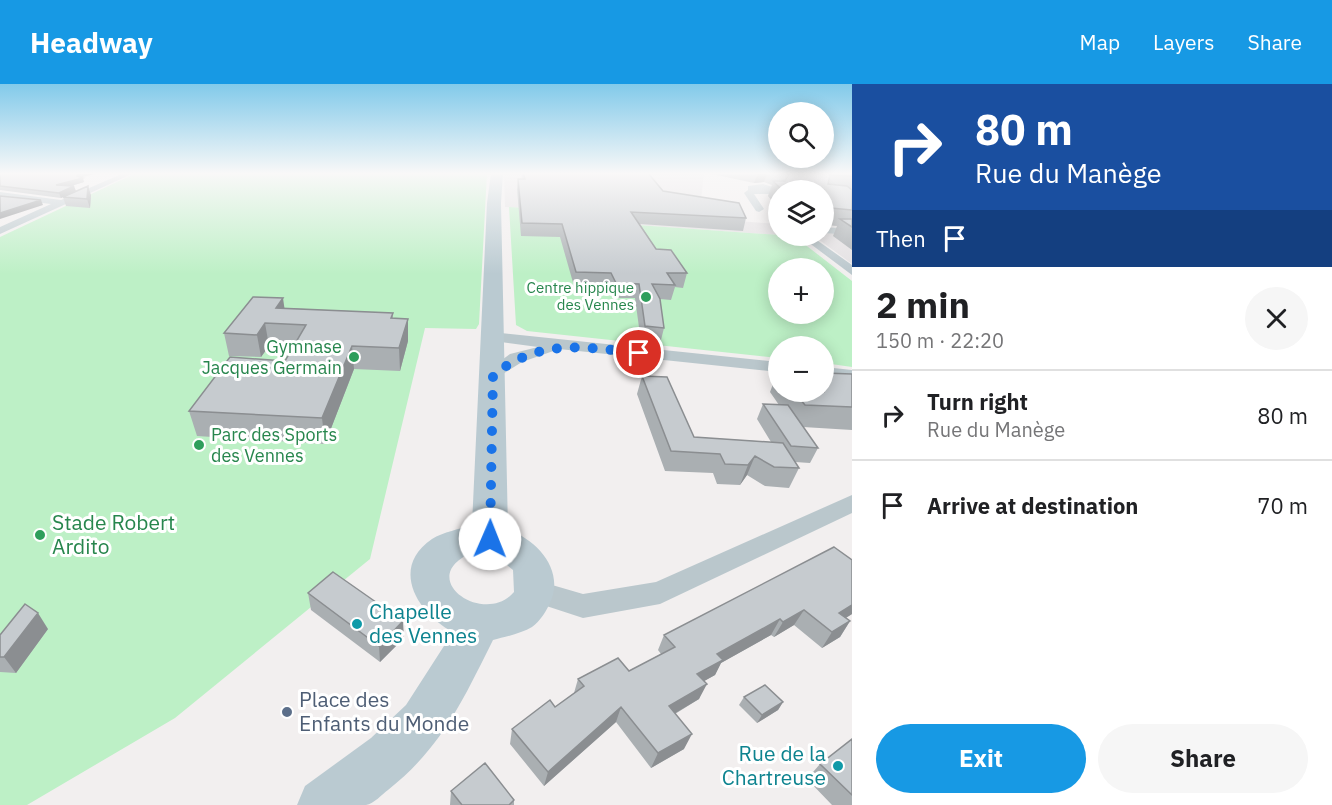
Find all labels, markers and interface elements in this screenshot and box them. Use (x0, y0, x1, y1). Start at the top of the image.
text: Headway (30, 24, 153, 61)
text: Map (1080, 28, 1120, 56)
text: Layers (1153, 28, 1215, 56)
text: Share (1248, 28, 1302, 56)
map controls (768, 102, 834, 402)
button: search (768, 102, 834, 168)
text: 80 m (975, 102, 1073, 157)
icon: right (876, 108, 954, 186)
text: Rue du Manège (975, 155, 1162, 190)
button: layers (768, 180, 834, 246)
icon: arrive (938, 222, 971, 255)
text: Then (876, 224, 926, 253)
button: + (768, 258, 834, 324)
place label: Centre hippique des Vennes (527, 278, 634, 314)
text: 2 min (876, 281, 970, 328)
button: close (1245, 287, 1308, 350)
marker: Centre hippique des Vennes (639, 290, 653, 304)
pin (613, 327, 664, 378)
text: 150 m · 22:20 (876, 327, 1004, 354)
place label: Gymnase Jacques Germain (202, 335, 342, 379)
icon: arrive (622, 336, 655, 369)
button: − (768, 336, 834, 402)
marker: Gymnase Jacques Germain (347, 350, 361, 364)
text: Turn right (927, 387, 1028, 416)
icon: right (876, 399, 909, 432)
text: 80 m (1257, 401, 1308, 430)
text: Rue du Manège (927, 416, 1065, 443)
place label: Parc des Sports des Vennes (211, 423, 337, 467)
marker: Parc des Sports des Vennes (192, 438, 206, 452)
icon: arrive (876, 489, 909, 522)
text: Arrive at destination (927, 491, 1138, 520)
text: 70 m (1257, 491, 1308, 520)
position arrow (458, 507, 522, 571)
place label: Stade Robert Ardito (52, 508, 175, 560)
marker: Stade Robert Ardito (33, 528, 47, 542)
place label: Chapelle des Vennes (369, 597, 477, 649)
marker: Chapelle des Vennes (350, 617, 364, 631)
place label: Place des Enfants du Monde (299, 685, 469, 737)
marker: Place des Enfants du Monde (280, 705, 294, 719)
button: Exit (876, 724, 1086, 793)
button: Share (1098, 724, 1308, 793)
place label: Rue de la Chartreuse (722, 739, 826, 791)
marker: Rue de la Chartreuse (831, 759, 845, 773)

